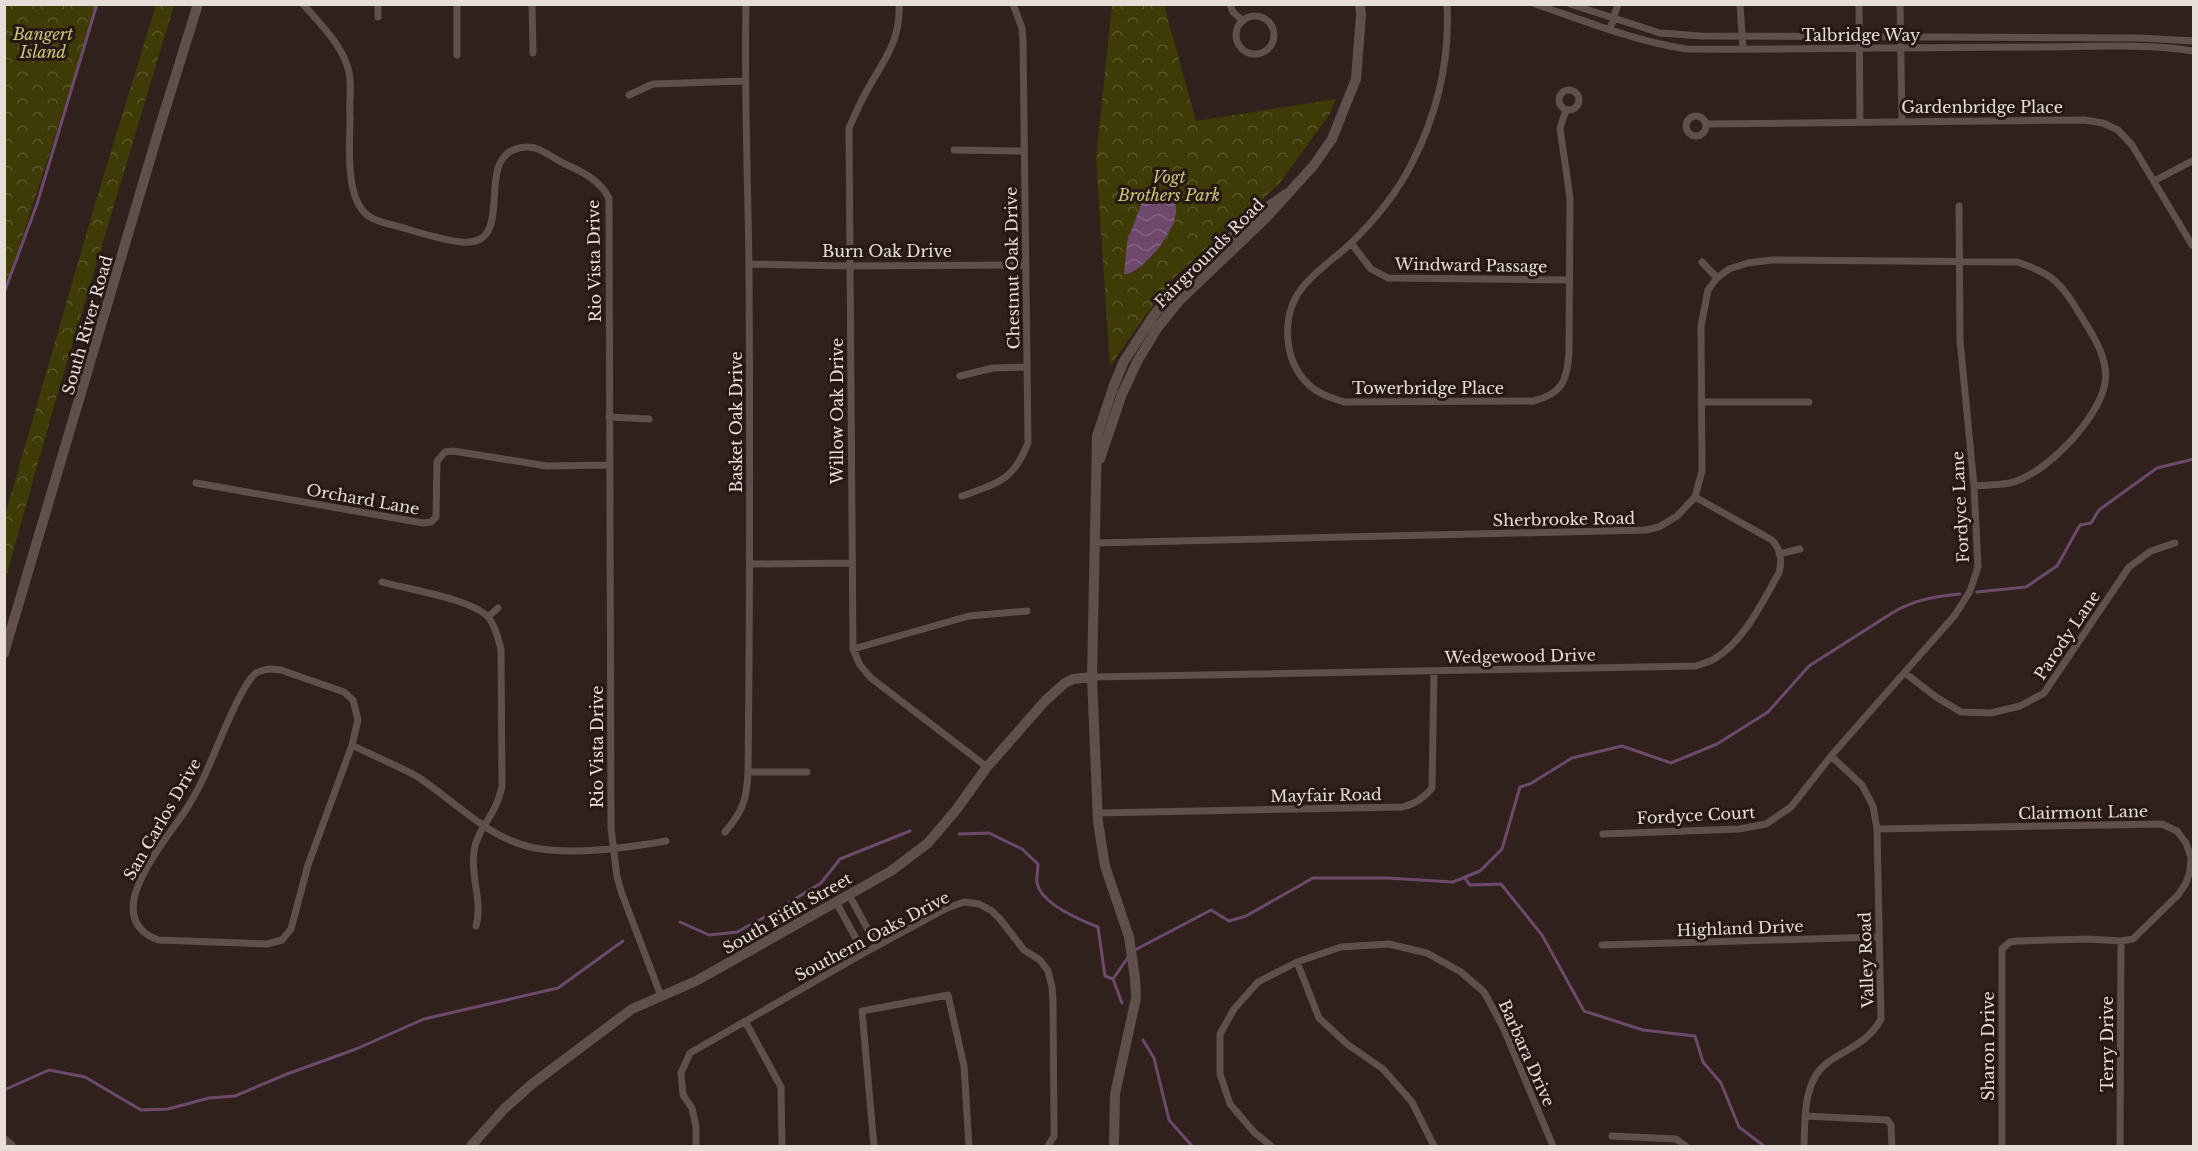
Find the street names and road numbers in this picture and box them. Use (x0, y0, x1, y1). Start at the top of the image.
street label: Talbridge Way (1802, 25, 1921, 45)
street label: Gardenbridge Place (1901, 97, 2063, 117)
street label: Chestnut Oak Drive (1001, 187, 1023, 349)
street label: Fairgrounds Road (1150, 194, 1268, 312)
street label: Rio Vista Drive (583, 200, 605, 322)
street label: Burn Oak Drive (822, 241, 952, 261)
street label: South River Road (58, 253, 117, 397)
street label: Windward Passage (1393, 254, 1548, 276)
street label: Willow Oak Drive (827, 338, 847, 485)
street label: Basket Oak Drive (726, 351, 746, 493)
street label: Towerbridge Place (1352, 378, 1504, 398)
street label: Fordyce Lane (1947, 451, 1973, 563)
street label: Orchard Lane (305, 479, 421, 519)
street label: Sherbrooke Road (1493, 508, 1636, 530)
street label: Parody Lane (2030, 587, 2104, 683)
street label: Wedgewood Drive (1443, 645, 1596, 667)
street label: Rio Vista Drive (587, 686, 607, 808)
street label: San Carlos Drive (119, 755, 205, 883)
street label: Mayfair Road (1270, 784, 1382, 806)
street label: Clairmont Lane (2018, 801, 2148, 823)
street label: Fordyce Court (1636, 802, 1756, 828)
street label: South Fifth Street (719, 868, 855, 958)
street label: Southern Oaks Drive (791, 887, 953, 985)
street label: Valley Road (1854, 911, 1878, 1009)
street label: Highland Drive (1676, 916, 1804, 940)
street label: Sharon Drive (1978, 991, 1998, 1101)
street label: Terry Drive (2097, 996, 2117, 1092)
street label: Barbara Drive (1495, 997, 1559, 1109)

